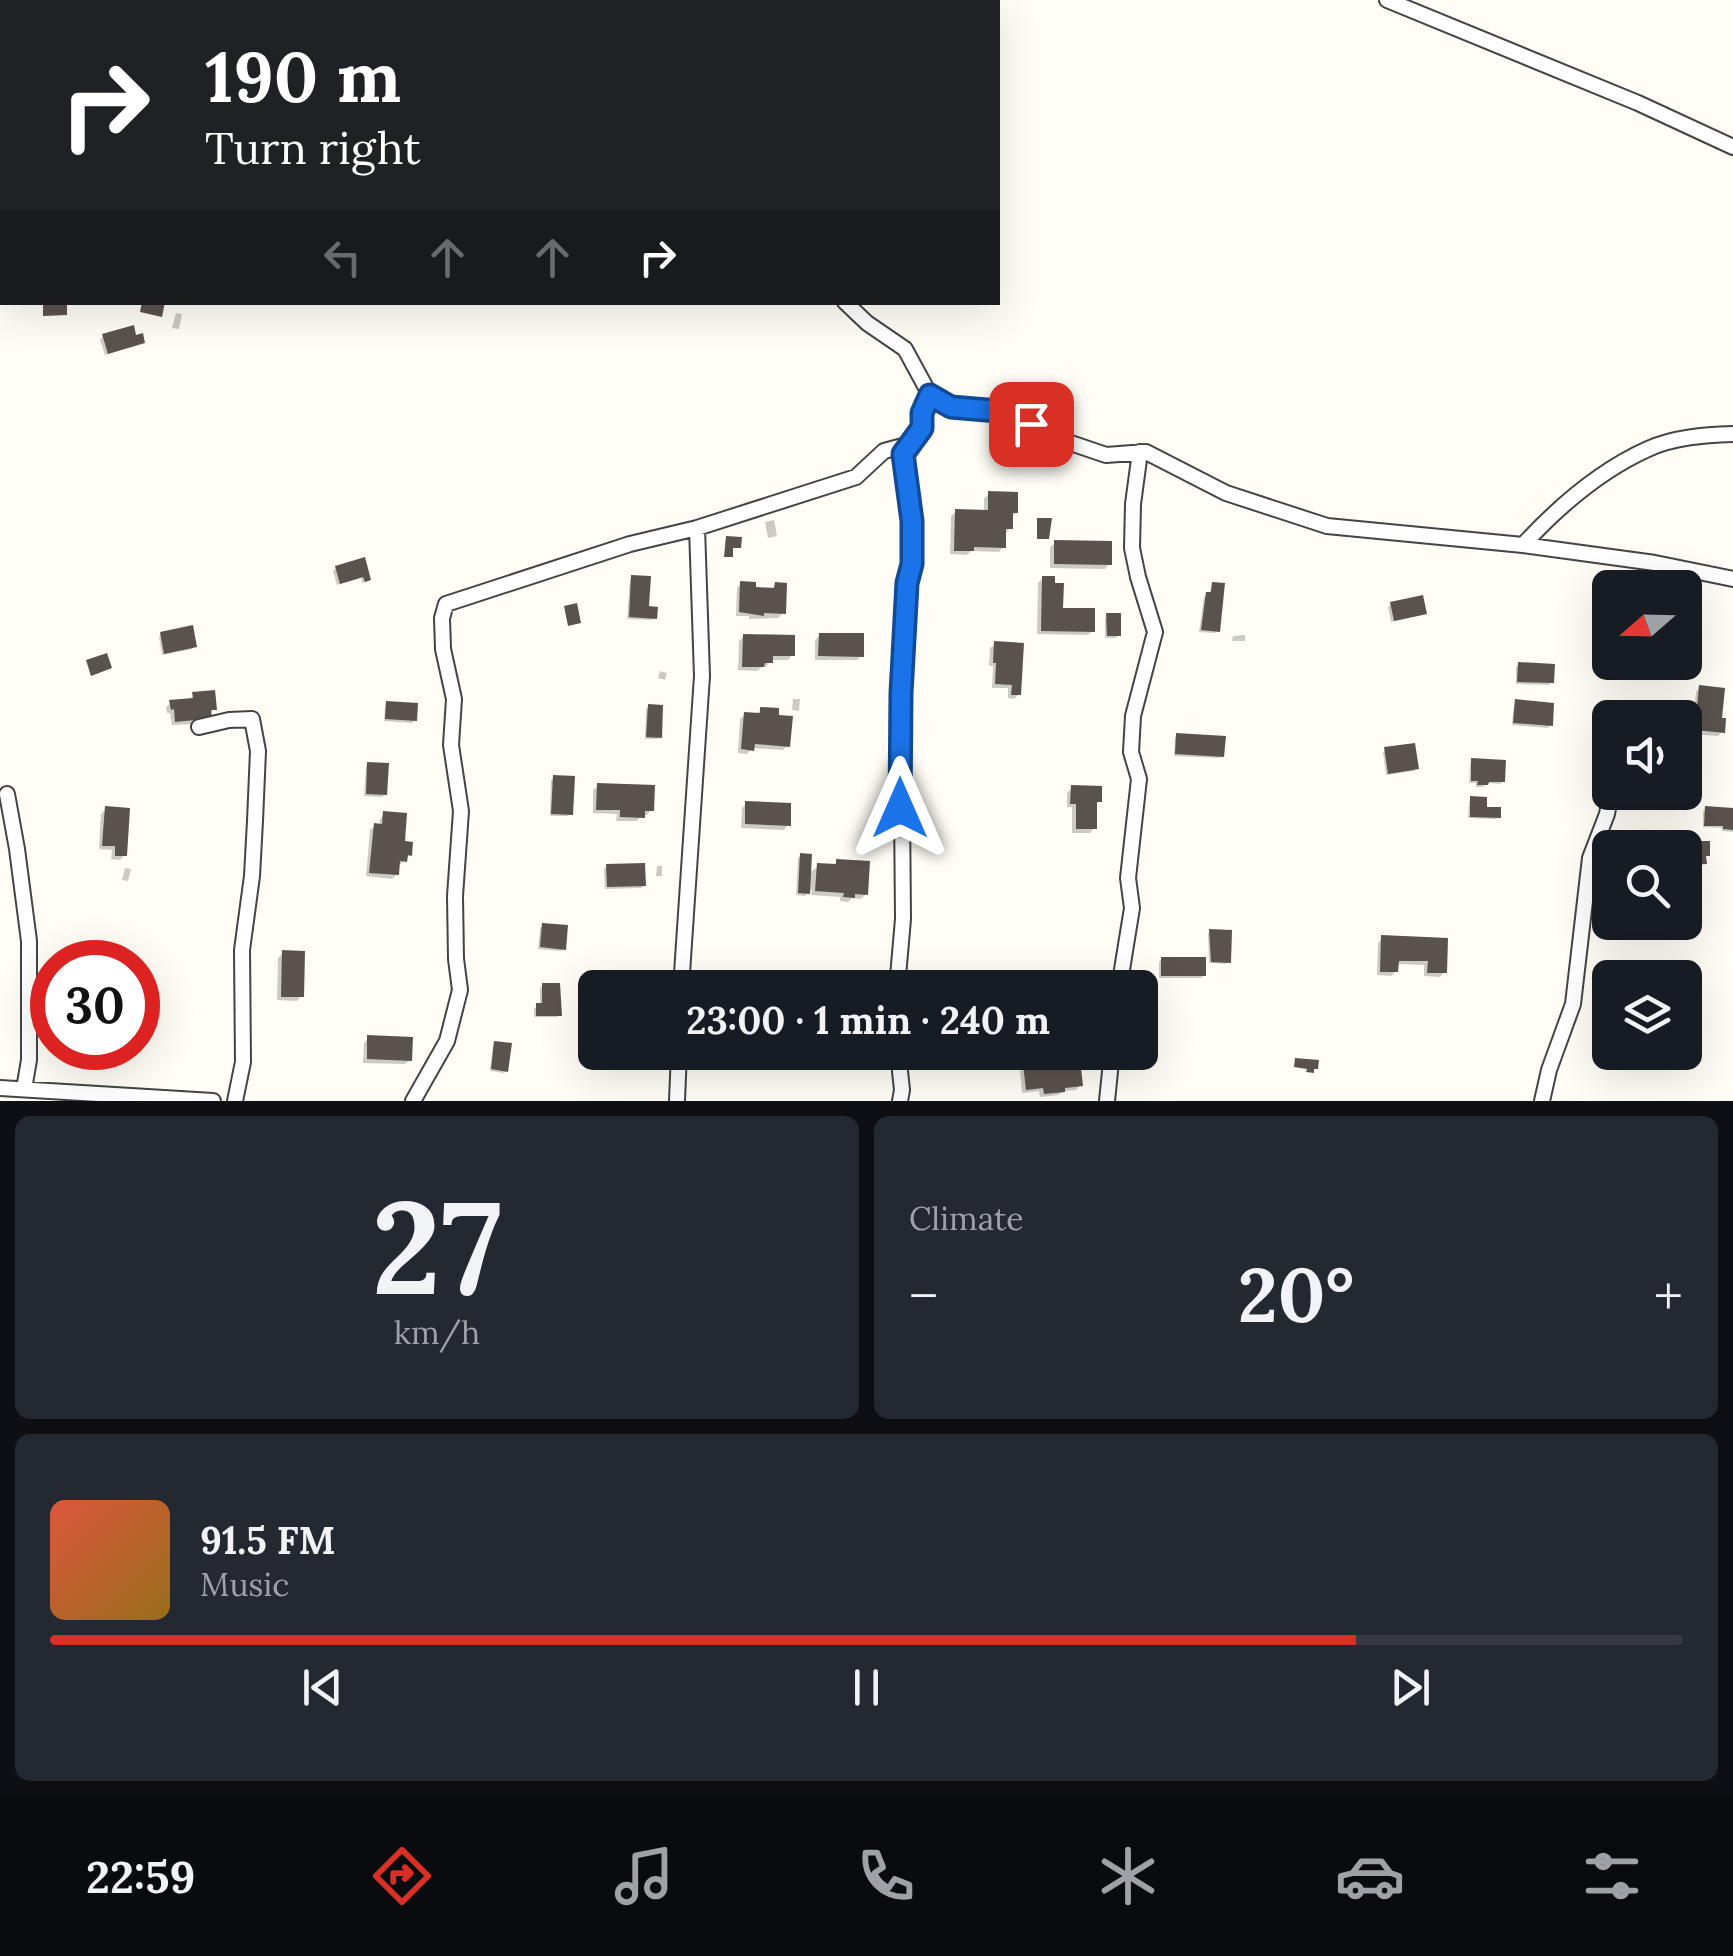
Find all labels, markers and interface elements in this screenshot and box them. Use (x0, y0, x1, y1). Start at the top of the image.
text: 190 m (205, 32, 401, 121)
icon: right (40, 40, 170, 170)
text: Turn right (205, 119, 421, 176)
icon: left (315, 230, 370, 285)
icon: ahead (420, 230, 475, 285)
icon: ahead (525, 230, 580, 285)
icon: right (630, 230, 685, 285)
pin (989, 382, 1074, 467)
icon: arrive (1004, 397, 1059, 452)
north arrow (1592, 570, 1702, 680)
map controls (1592, 570, 1702, 1070)
button: sound (1592, 700, 1702, 810)
position arrow (848, 756, 952, 860)
button: search (1592, 830, 1702, 940)
speed limit sign: 30 (30, 940, 160, 1070)
button: layers (1592, 960, 1702, 1070)
text: 23:00 · 1 min · 240 m (686, 996, 1050, 1044)
text: 27 (372, 1163, 502, 1330)
text: Climate (909, 1198, 1024, 1239)
text: 20° (1238, 1247, 1354, 1343)
text: − (909, 1261, 938, 1331)
text: + (1654, 1261, 1683, 1331)
text: km/h (394, 1312, 480, 1353)
text: 91.5 FM (200, 1516, 335, 1564)
text: Music (200, 1564, 289, 1605)
icon: previous (295, 1660, 350, 1715)
icon: pause (839, 1660, 894, 1715)
icon: next (1383, 1660, 1438, 1715)
icon: directions (367, 1841, 437, 1911)
icon: music (609, 1841, 679, 1911)
icon: phone (851, 1841, 921, 1911)
icon: climate (1093, 1841, 1163, 1911)
icon: car (1335, 1841, 1405, 1911)
icon: filters (1577, 1841, 1647, 1911)
text: 22:59 (86, 1848, 195, 1905)

